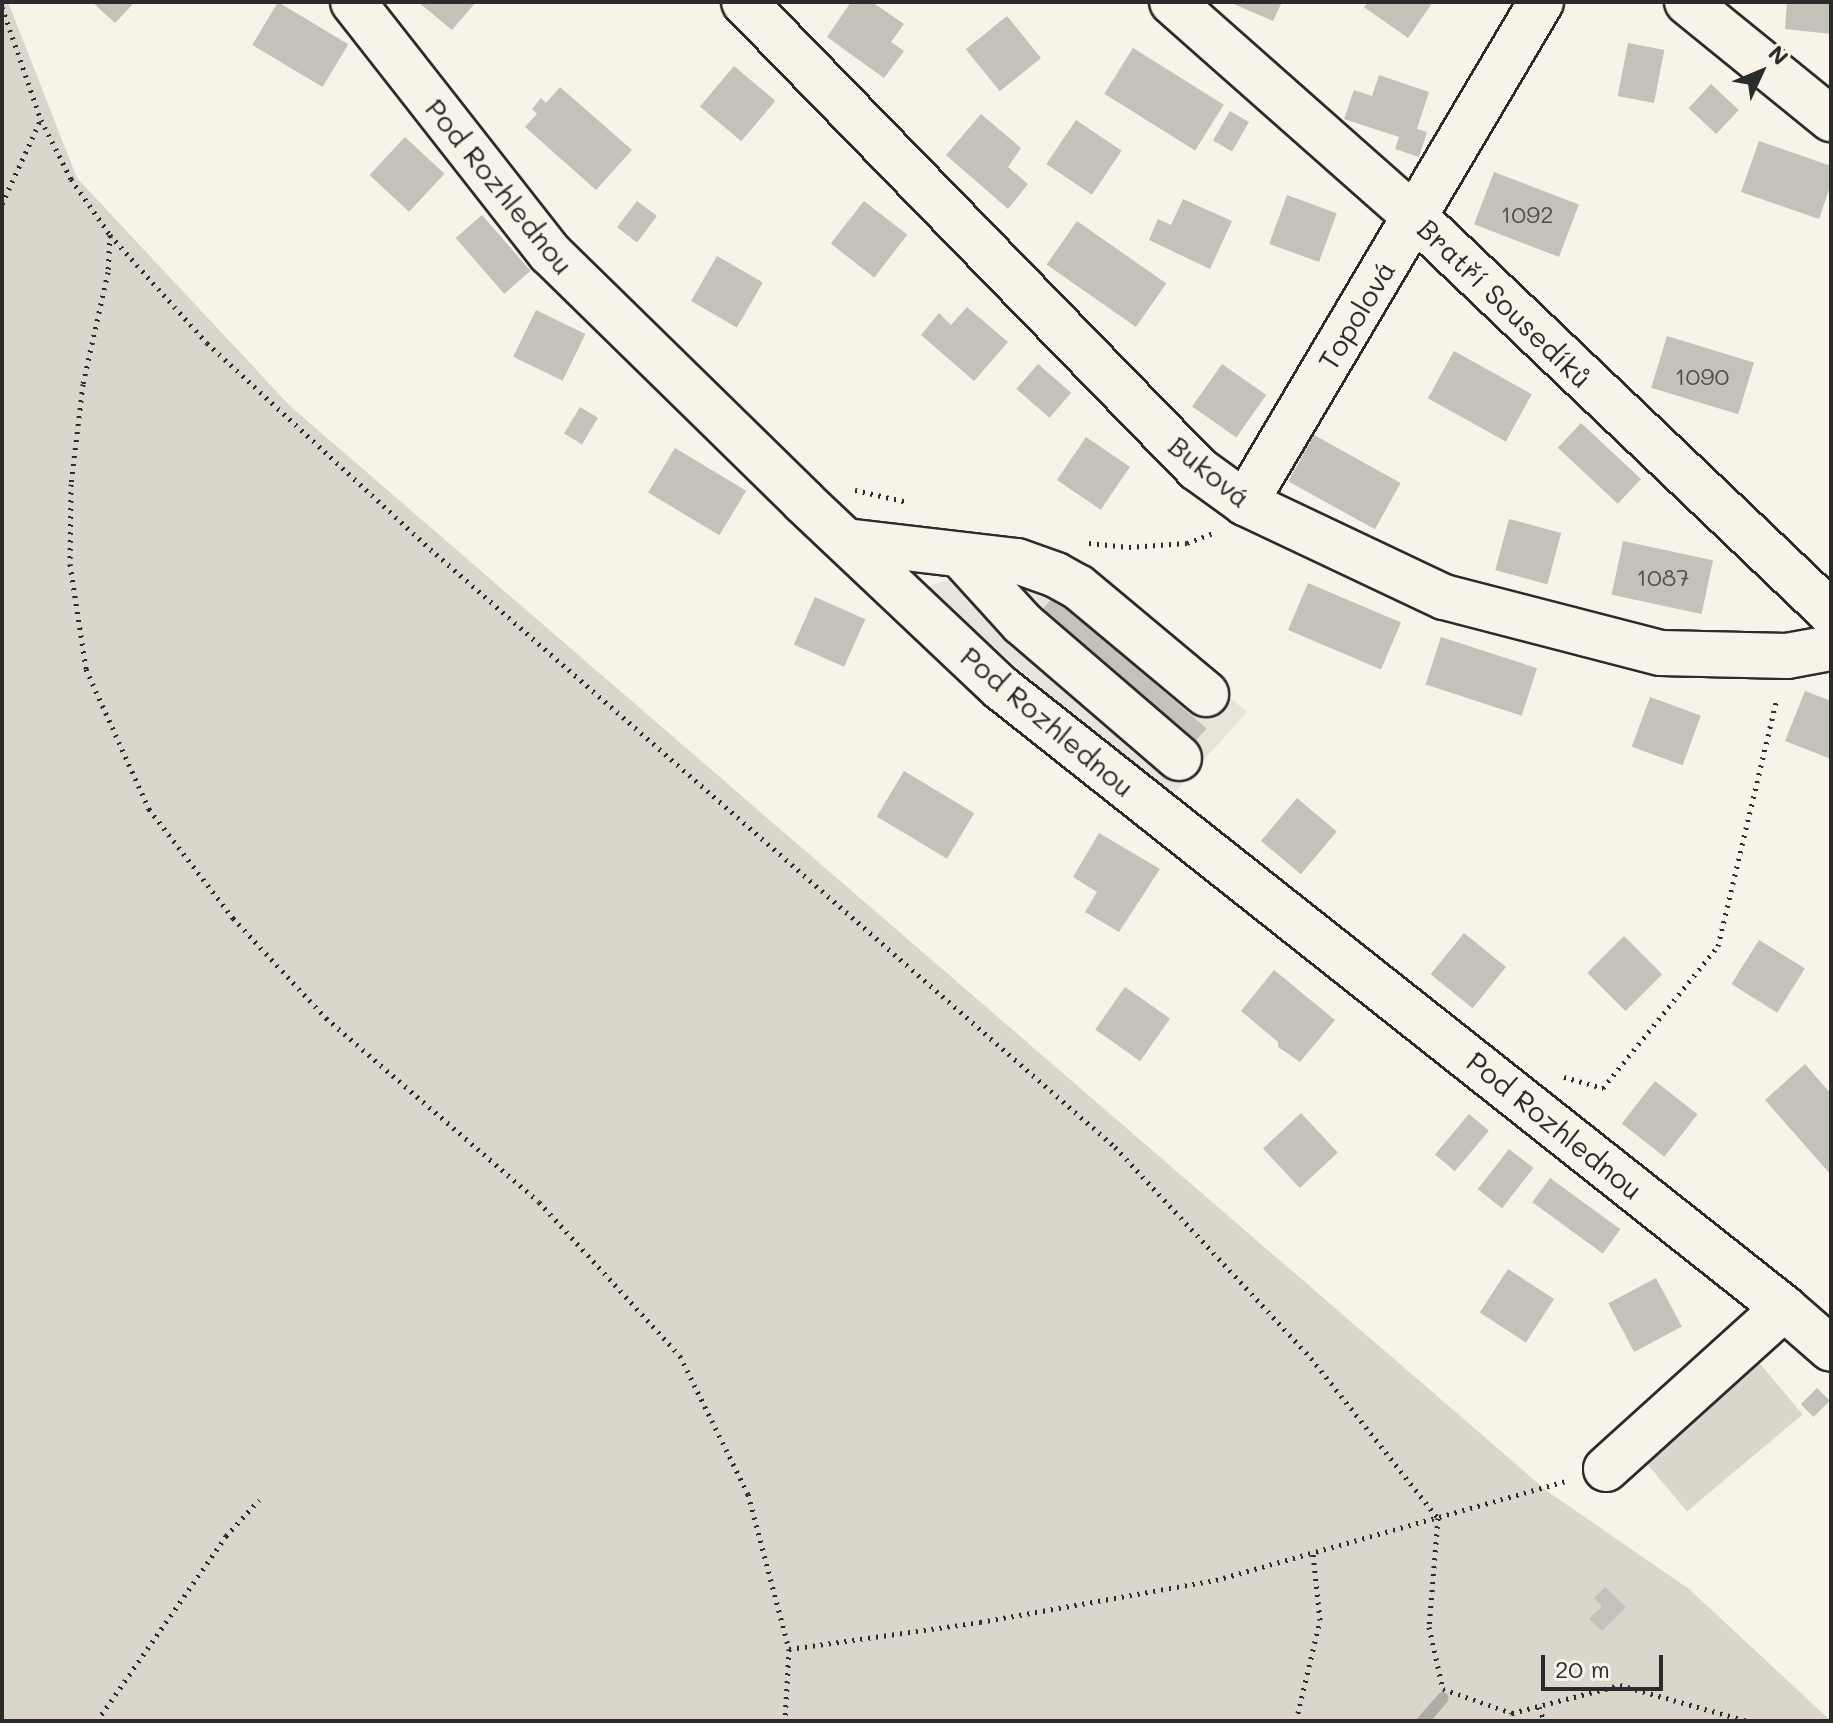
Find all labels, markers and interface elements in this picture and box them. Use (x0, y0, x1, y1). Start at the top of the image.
north arrow (1721, 32, 1801, 112)
text: N (1762, 39, 1795, 71)
street label: Pod Rozhlednou (419, 92, 581, 280)
house number: 1092 (1500, 200, 1554, 228)
street label: Bratří Sousedíků (1411, 212, 1599, 394)
street label: Topolová (1310, 255, 1402, 375)
house number: 1090 (1675, 362, 1729, 390)
street label: Buková (1162, 428, 1258, 514)
house number: 1087 (1636, 563, 1690, 591)
street label: Pod Rozhlednou (955, 639, 1141, 803)
street label: Pod Rozhlednou (1461, 1044, 1649, 1206)
scale bar (1545, 1639, 1667, 1689)
text: 20 m (1555, 1653, 1610, 1684)

